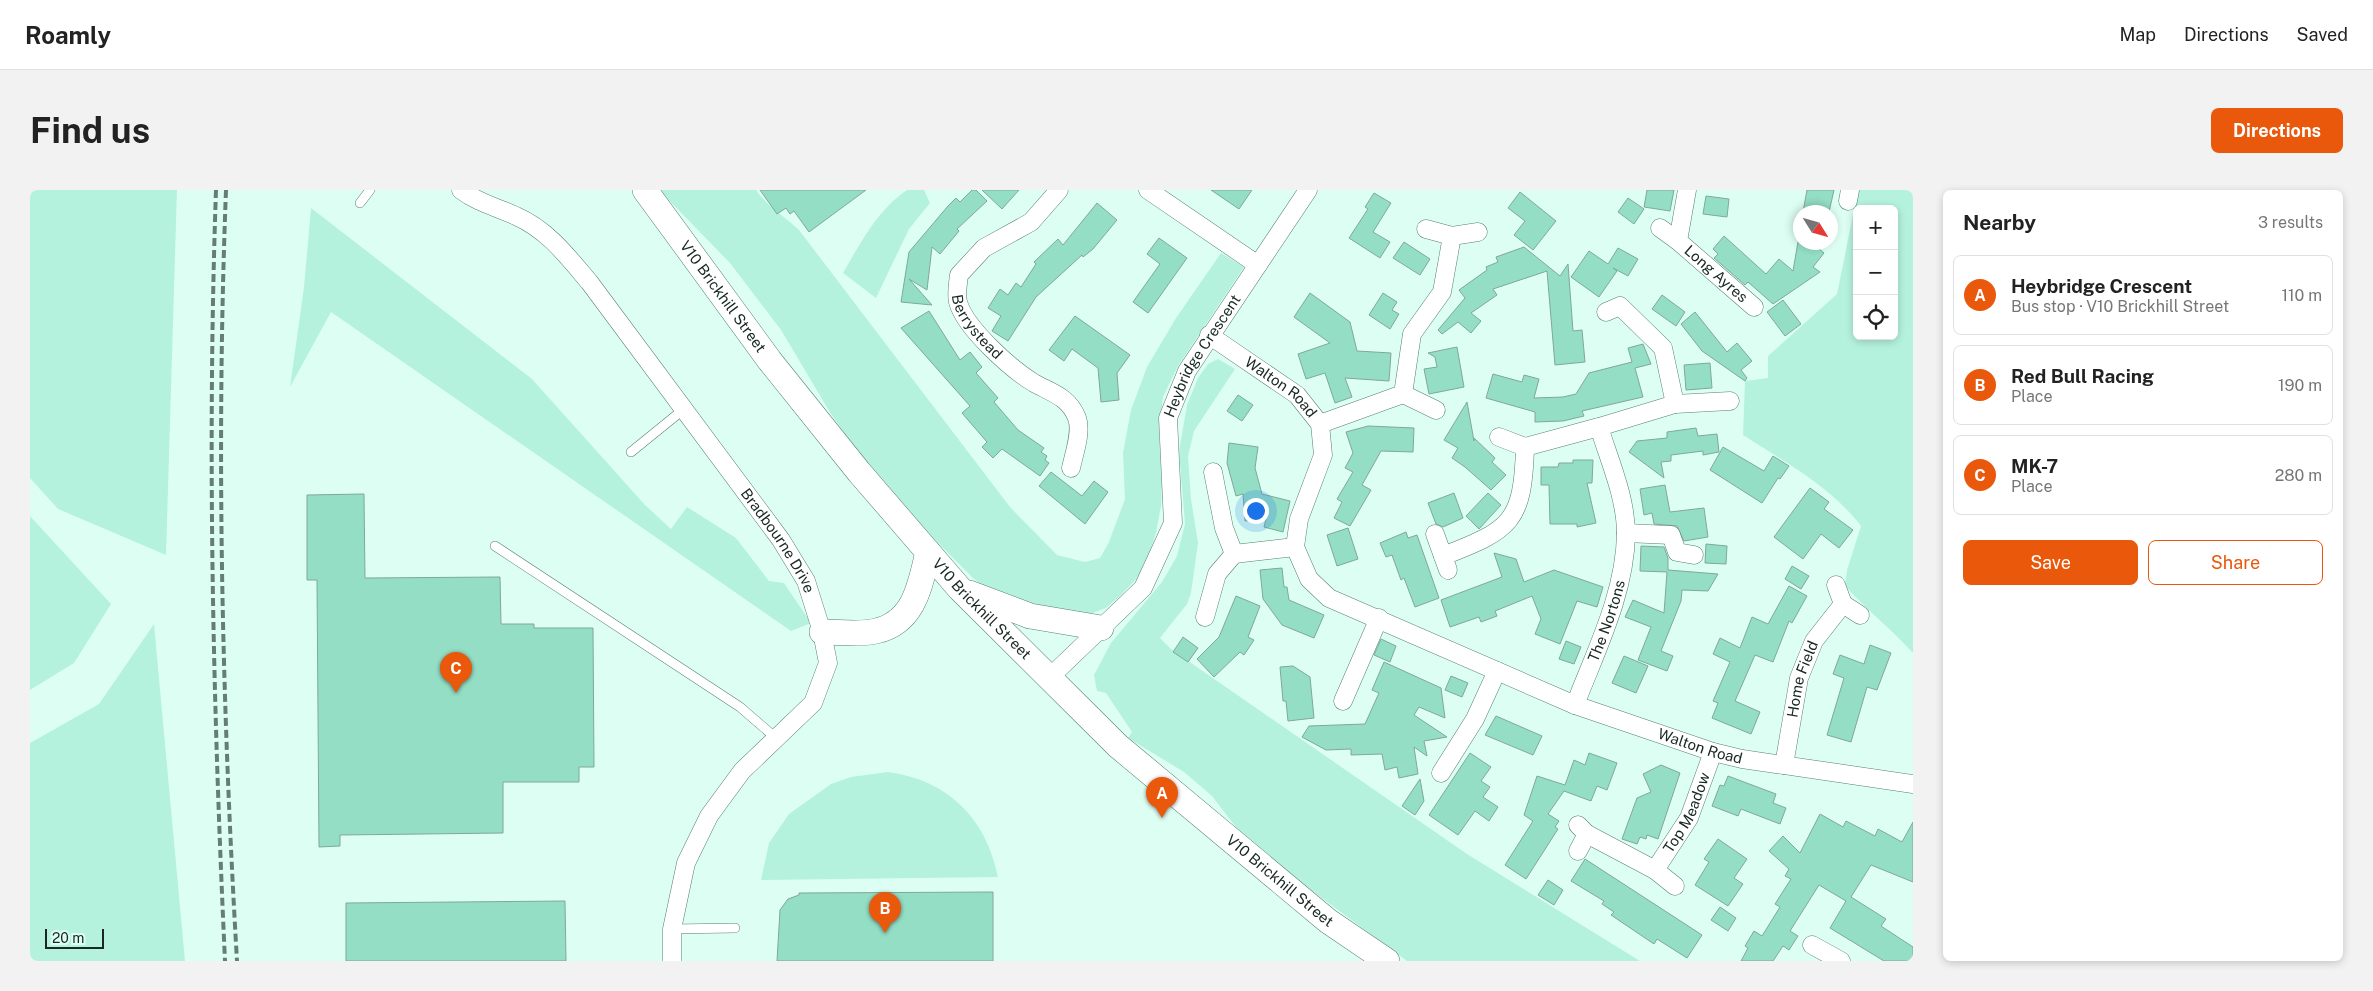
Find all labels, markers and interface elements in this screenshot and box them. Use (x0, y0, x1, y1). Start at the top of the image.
text: Roamly (25, 21, 111, 49)
text: Map (2119, 24, 2156, 45)
text: Directions (2184, 24, 2269, 45)
text: Saved (2297, 24, 2348, 45)
button: Directions (2211, 108, 2343, 153)
text: Find us (30, 110, 150, 151)
north arrow (1793, 205, 1838, 250)
map controls (1853, 205, 1898, 340)
button: + (1853, 205, 1898, 250)
text: Nearby (1963, 210, 2036, 235)
text: 3 results (2258, 213, 2323, 232)
street label: V10 Brickhill Street (677, 237, 770, 356)
street label: Long Ayres (1681, 242, 1751, 306)
button: − (1853, 250, 1898, 295)
text: Heybridge Crescent (2011, 275, 2192, 297)
text: A (1974, 286, 1986, 305)
text: 110 m (2281, 286, 2322, 305)
street label: Heybridge Crescent (1160, 291, 1244, 420)
street label: Berrystead (949, 293, 1006, 362)
button: locate (1853, 295, 1898, 340)
text: Bus stop · V10 Brickhill Street (2011, 297, 2229, 316)
street label: Walton Road (1242, 353, 1320, 421)
text: Red Bull Racing (2011, 365, 2154, 387)
text: B (1975, 376, 1985, 395)
text: 190 m (2278, 376, 2322, 395)
text: Place (2011, 387, 2053, 406)
text: MK-7 (2011, 455, 2058, 477)
text: C (1974, 466, 1986, 485)
text: 280 m (2275, 466, 2322, 485)
text: Place (2011, 477, 2053, 496)
street label: Bradbourne Drive (738, 485, 818, 595)
your location (1243, 498, 1269, 524)
button: Save (1963, 540, 2138, 585)
button: Share (2148, 540, 2323, 585)
street label: V10 Brickhill Street (929, 555, 1035, 663)
street label: The Nortons (1584, 578, 1628, 664)
street label: Home Field (1783, 638, 1821, 719)
pin: C (440, 652, 472, 693)
street label: Walton Road (1656, 725, 1744, 767)
street label: Top Meadow (1660, 770, 1713, 856)
pin: A (1146, 777, 1178, 818)
street label: V10 Brickhill Street (1223, 831, 1337, 930)
pin: B (869, 892, 901, 933)
scale bar (45, 926, 104, 949)
text: 20 m (52, 930, 84, 946)

